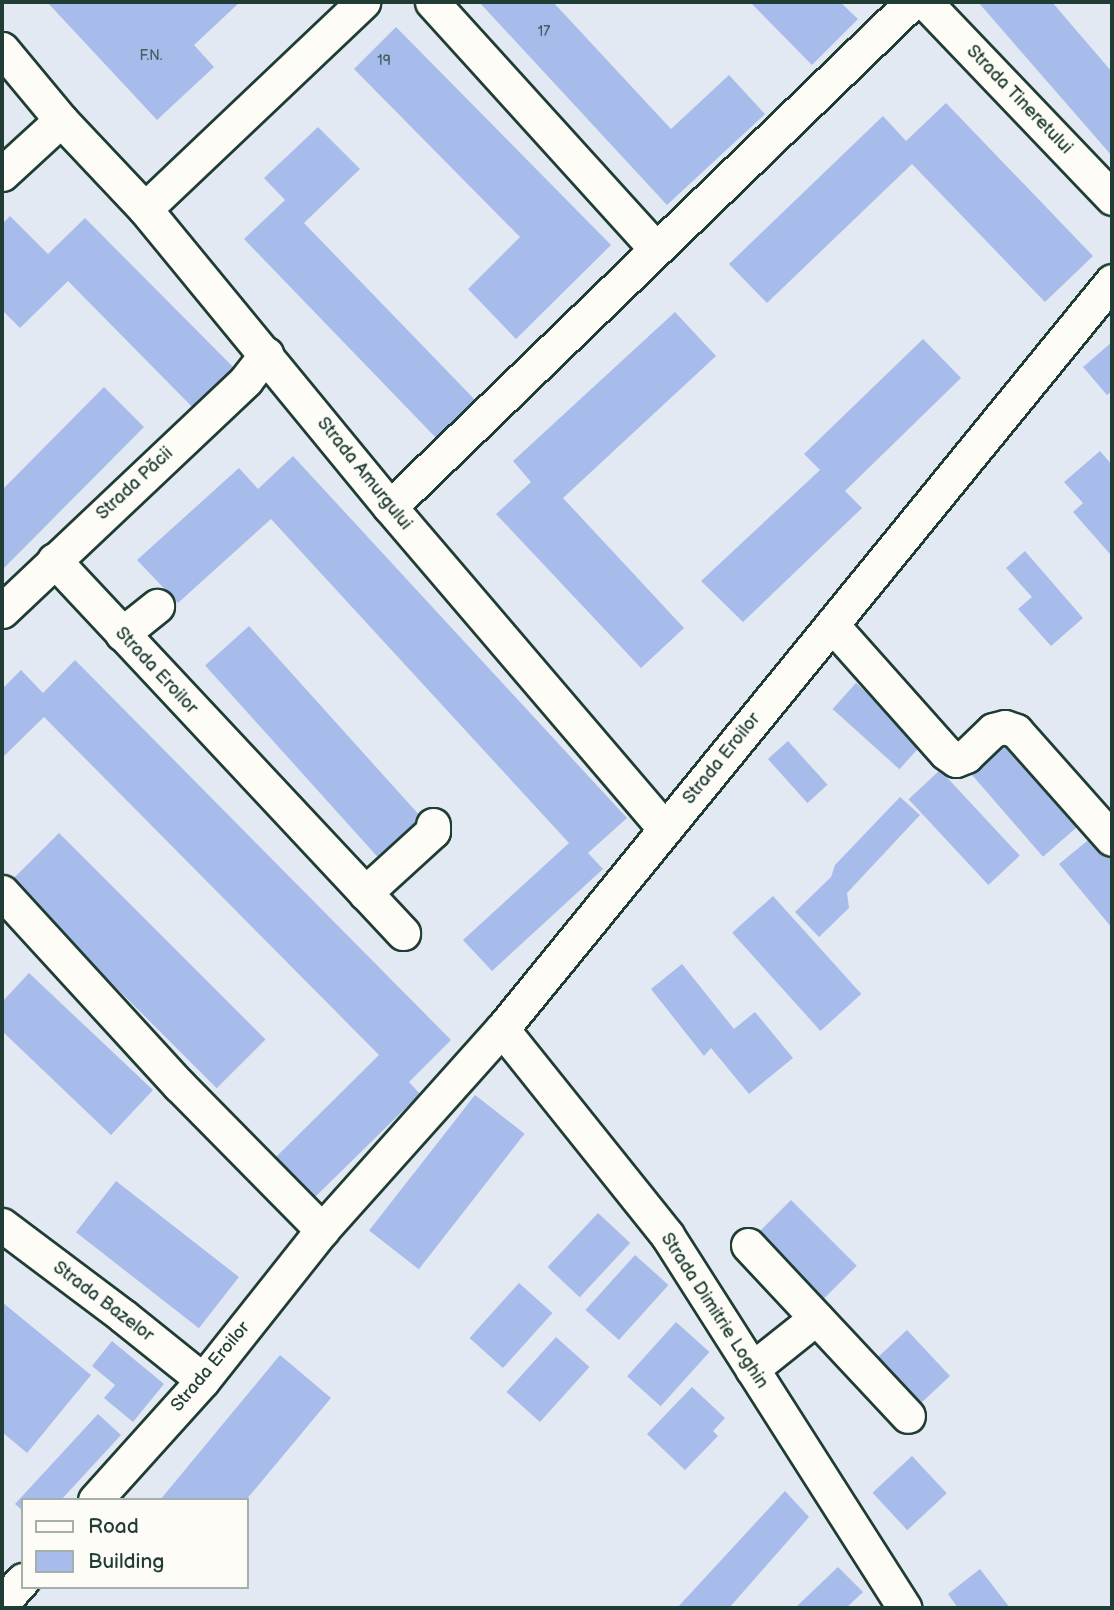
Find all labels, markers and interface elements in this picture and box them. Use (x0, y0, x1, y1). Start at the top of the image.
house number: 17 (538, 24, 550, 40)
street label: Strada Tineretului (961, 41, 1077, 159)
house number: F.N. (139, 48, 163, 64)
house number: 19 (377, 53, 391, 69)
street label: Strada Amurgului (312, 413, 416, 535)
street label: Strada Păcii (92, 443, 178, 525)
street label: Strada Eroilor (110, 623, 202, 719)
street label: Strada Eroilor (679, 709, 765, 809)
street label: Strada Dimitrie Loghin (656, 1229, 772, 1393)
street label: Strada Bazelor (48, 1257, 158, 1347)
street label: Strada Eroilor (167, 1317, 255, 1417)
legend (21, 1498, 248, 1589)
text: Road (88, 1514, 139, 1539)
text: Building (88, 1549, 164, 1574)

